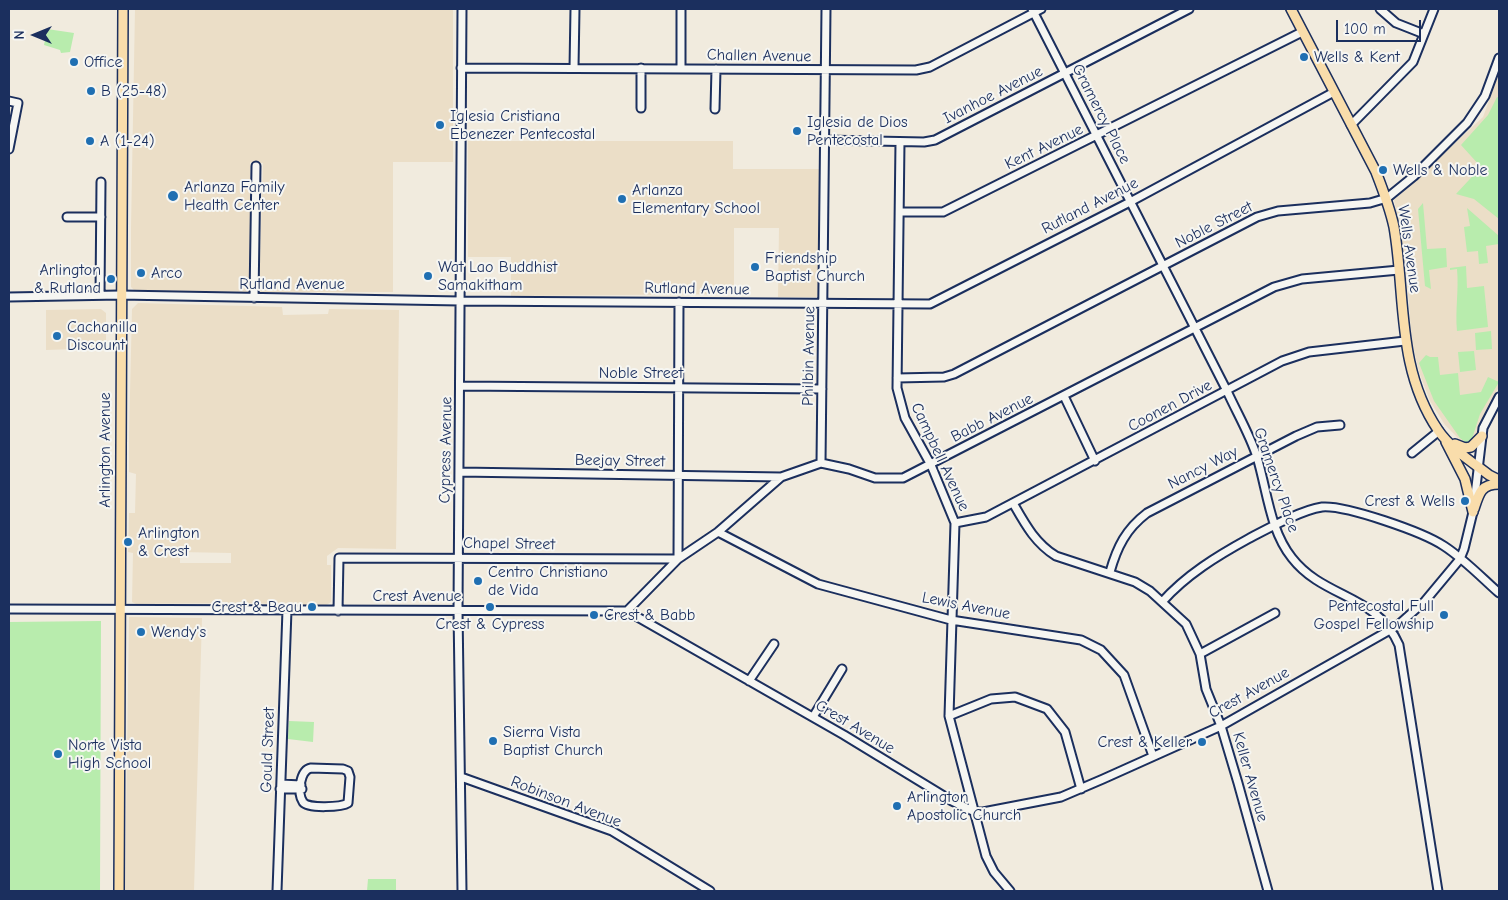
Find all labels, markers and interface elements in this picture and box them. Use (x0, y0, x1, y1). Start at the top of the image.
north arrow (10, 10, 60, 60)
scale bar (1338, 10, 1423, 42)
text: 100 m (1344, 20, 1386, 38)
text: N (11, 30, 28, 40)
street label: Challen Avenue (707, 45, 811, 67)
place label: Wells & Kent (1314, 47, 1400, 67)
marker: Wells & Kent (1298, 51, 1310, 63)
place label: Office (84, 52, 123, 72)
marker: Office (68, 56, 80, 68)
street label: Gramercy Place (1068, 61, 1134, 167)
street label: Ivanhoe Avenue (940, 62, 1046, 128)
place label: B (25-48) (101, 81, 167, 101)
marker: B (25-48) (85, 85, 97, 97)
place label: Iglesia Cristiana Ebenezer Pentecostal (450, 106, 595, 144)
place label: Iglesia de Dios Pentecostal (807, 112, 908, 150)
marker: Iglesia Cristiana Ebenezer Pentecostal (434, 119, 446, 131)
street label: Kent Avenue (1002, 120, 1086, 174)
marker: Iglesia de Dios Pentecostal (791, 125, 803, 137)
place label: A (1-24) (100, 131, 155, 151)
marker: A (1-24) (84, 135, 96, 147)
place label: Wells & Noble (1393, 160, 1488, 180)
marker: Wells & Noble (1377, 164, 1389, 176)
street label: Rutland Avenue (1039, 174, 1141, 238)
place label: Arlanza Family Health Center (184, 177, 285, 215)
place label: Arlanza Elementary School (632, 180, 760, 218)
marker: Arlanza Family Health Center (166, 189, 180, 203)
marker: Arlanza Elementary School (616, 193, 628, 205)
street label: Noble Street (1172, 197, 1256, 253)
street label: Wells Avenue (1393, 204, 1425, 294)
place label: Friendship Baptist Church (765, 248, 865, 286)
place label: Wat Lao Buddhist Samakitham (438, 257, 557, 295)
place label: Arlington & Rutland (34, 260, 101, 298)
marker: Friendship Baptist Church (749, 261, 761, 273)
place label: Arco (151, 263, 182, 283)
marker: Arco (135, 267, 147, 279)
marker: Wat Lao Buddhist Samakitham (422, 270, 434, 282)
marker: Arlington & Rutland (105, 273, 117, 285)
street label: Rutland Avenue (239, 274, 345, 294)
street label: Rutland Avenue (644, 278, 750, 300)
street label: Philbin Avenue (799, 306, 819, 406)
place label: Cachanilla Discount (67, 317, 137, 355)
marker: Cachanilla Discount (51, 330, 63, 342)
street label: Noble Street (599, 363, 683, 383)
street label: Coonen Drive (1125, 376, 1215, 436)
street label: Babb Avenue (948, 389, 1036, 447)
street label: Arlington Avenue (95, 392, 115, 508)
street label: Cypress Avenue (435, 396, 457, 504)
street label: Campbell Avenue (906, 400, 974, 514)
street label: Gramercy Place (1249, 425, 1303, 535)
street label: Nancy Way (1165, 442, 1241, 494)
street label: Beejay Street (575, 451, 665, 471)
place label: Crest & Wells (1364, 491, 1455, 511)
marker: Crest & Wells (1459, 495, 1471, 507)
place label: Arlington & Crest (138, 523, 200, 561)
street label: Chapel Street (463, 534, 555, 554)
marker: Arlington & Crest (122, 536, 134, 548)
place label: Centro Christiano de Vida (488, 562, 608, 600)
marker: Centro Christiano de Vida (472, 575, 484, 587)
street label: Crest Avenue (372, 586, 462, 606)
street label: Lewis Avenue (920, 588, 1012, 624)
place label: Pentecostal Full Gospel Fellowship (1314, 596, 1434, 634)
place label: Crest & Beau (212, 597, 302, 617)
marker: Crest & Beau (306, 601, 318, 613)
marker: Crest & Cypress (484, 601, 496, 613)
place label: Crest & Babb (604, 605, 695, 625)
marker: Crest & Babb (588, 609, 600, 621)
marker: Pentecostal Full Gospel Fellowship (1438, 609, 1450, 621)
place label: Crest & Cypress (436, 614, 544, 634)
place label: Wendy's (151, 622, 206, 642)
marker: Wendy's (135, 626, 147, 638)
street label: Crest Avenue (1205, 663, 1293, 723)
street label: Crest Avenue (812, 696, 898, 758)
street label: Gould Street (257, 707, 279, 793)
place label: Sierra Vista Baptist Church (503, 722, 603, 760)
street label: Keller Avenue (1228, 730, 1272, 824)
place label: Crest & Keller (1098, 732, 1192, 752)
place label: Norte Vista High School (68, 735, 151, 773)
marker: Sierra Vista Baptist Church (487, 735, 499, 747)
marker: Crest & Keller (1196, 736, 1208, 748)
marker: Norte Vista High School (52, 748, 64, 760)
street label: Robinson Avenue (508, 772, 624, 832)
place label: Arlington Apostolic Church (907, 787, 1021, 825)
marker: Arlington Apostolic Church (891, 800, 903, 812)

